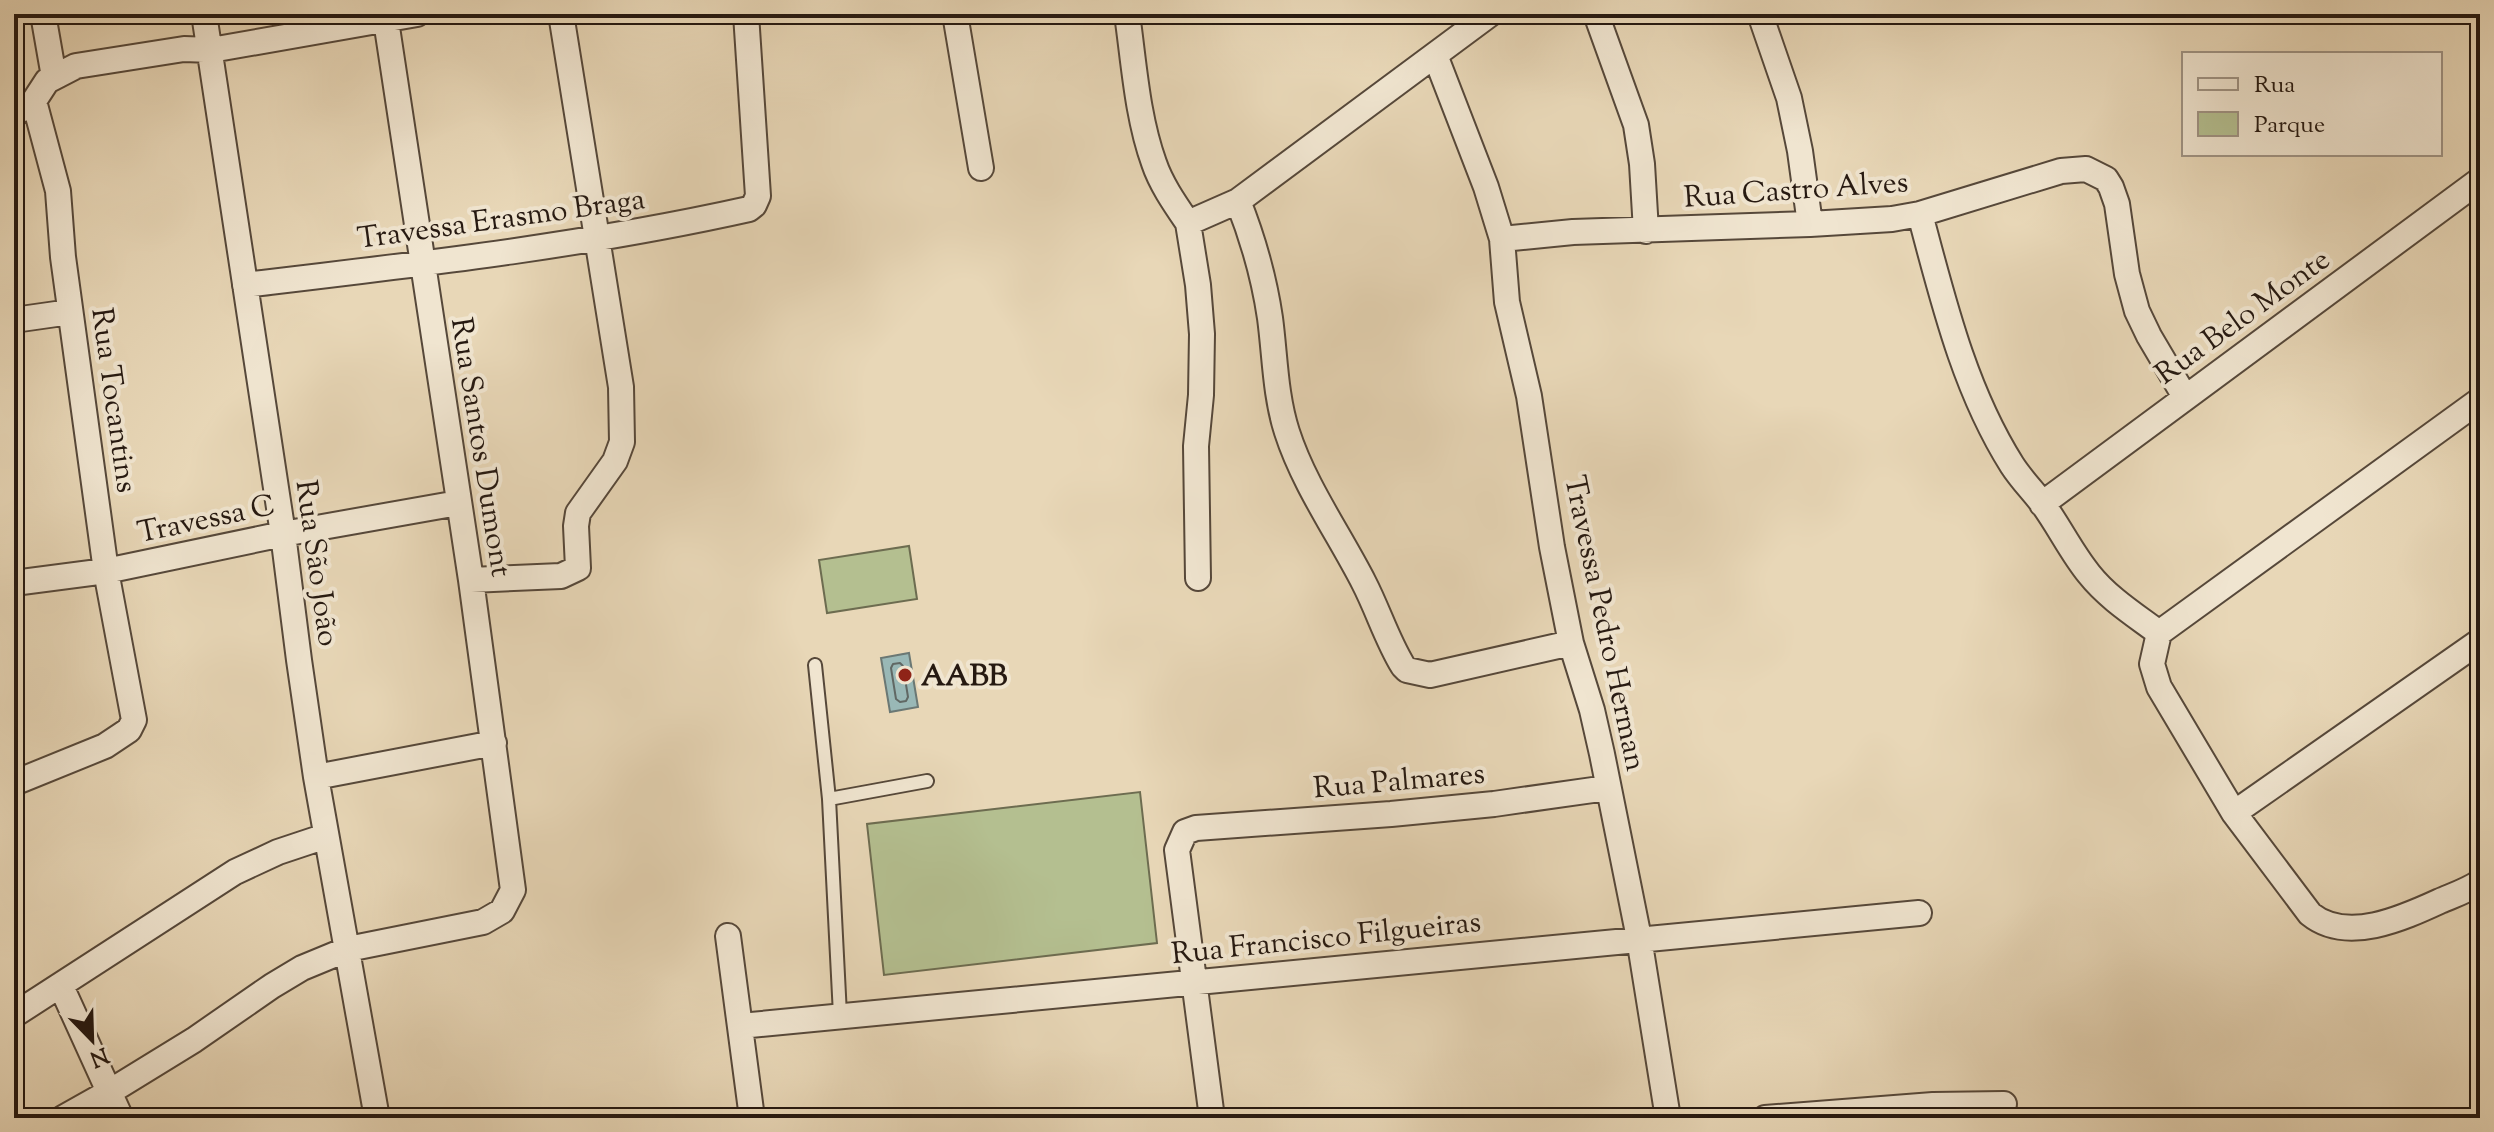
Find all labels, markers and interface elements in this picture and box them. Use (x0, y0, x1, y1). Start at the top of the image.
legend (2182, 52, 2442, 156)
text: Rua (2254, 69, 2295, 103)
text: Parque (2254, 109, 2325, 143)
street label: Rua Castro Alves (1683, 162, 1910, 221)
street label: Travessa Erasmo Braga (355, 179, 648, 262)
street label: Rua Belo Monte (2147, 240, 2340, 396)
street label: Rua Tocantins (78, 305, 147, 496)
street label: Rua Santos Dumont (438, 315, 521, 580)
street label: Travessa Pedro Herman (1551, 472, 1656, 776)
street label: Rua São João (283, 478, 348, 649)
street label: Travessa C (134, 485, 279, 556)
place label: AABB (921, 656, 1008, 699)
marker: AABB (896, 666, 914, 684)
street label: Rua Palmares (1312, 754, 1487, 811)
street label: Rua Francisco Filgueiras (1169, 902, 1483, 977)
north arrow (52, 1000, 132, 1080)
text: N (84, 1037, 113, 1074)

